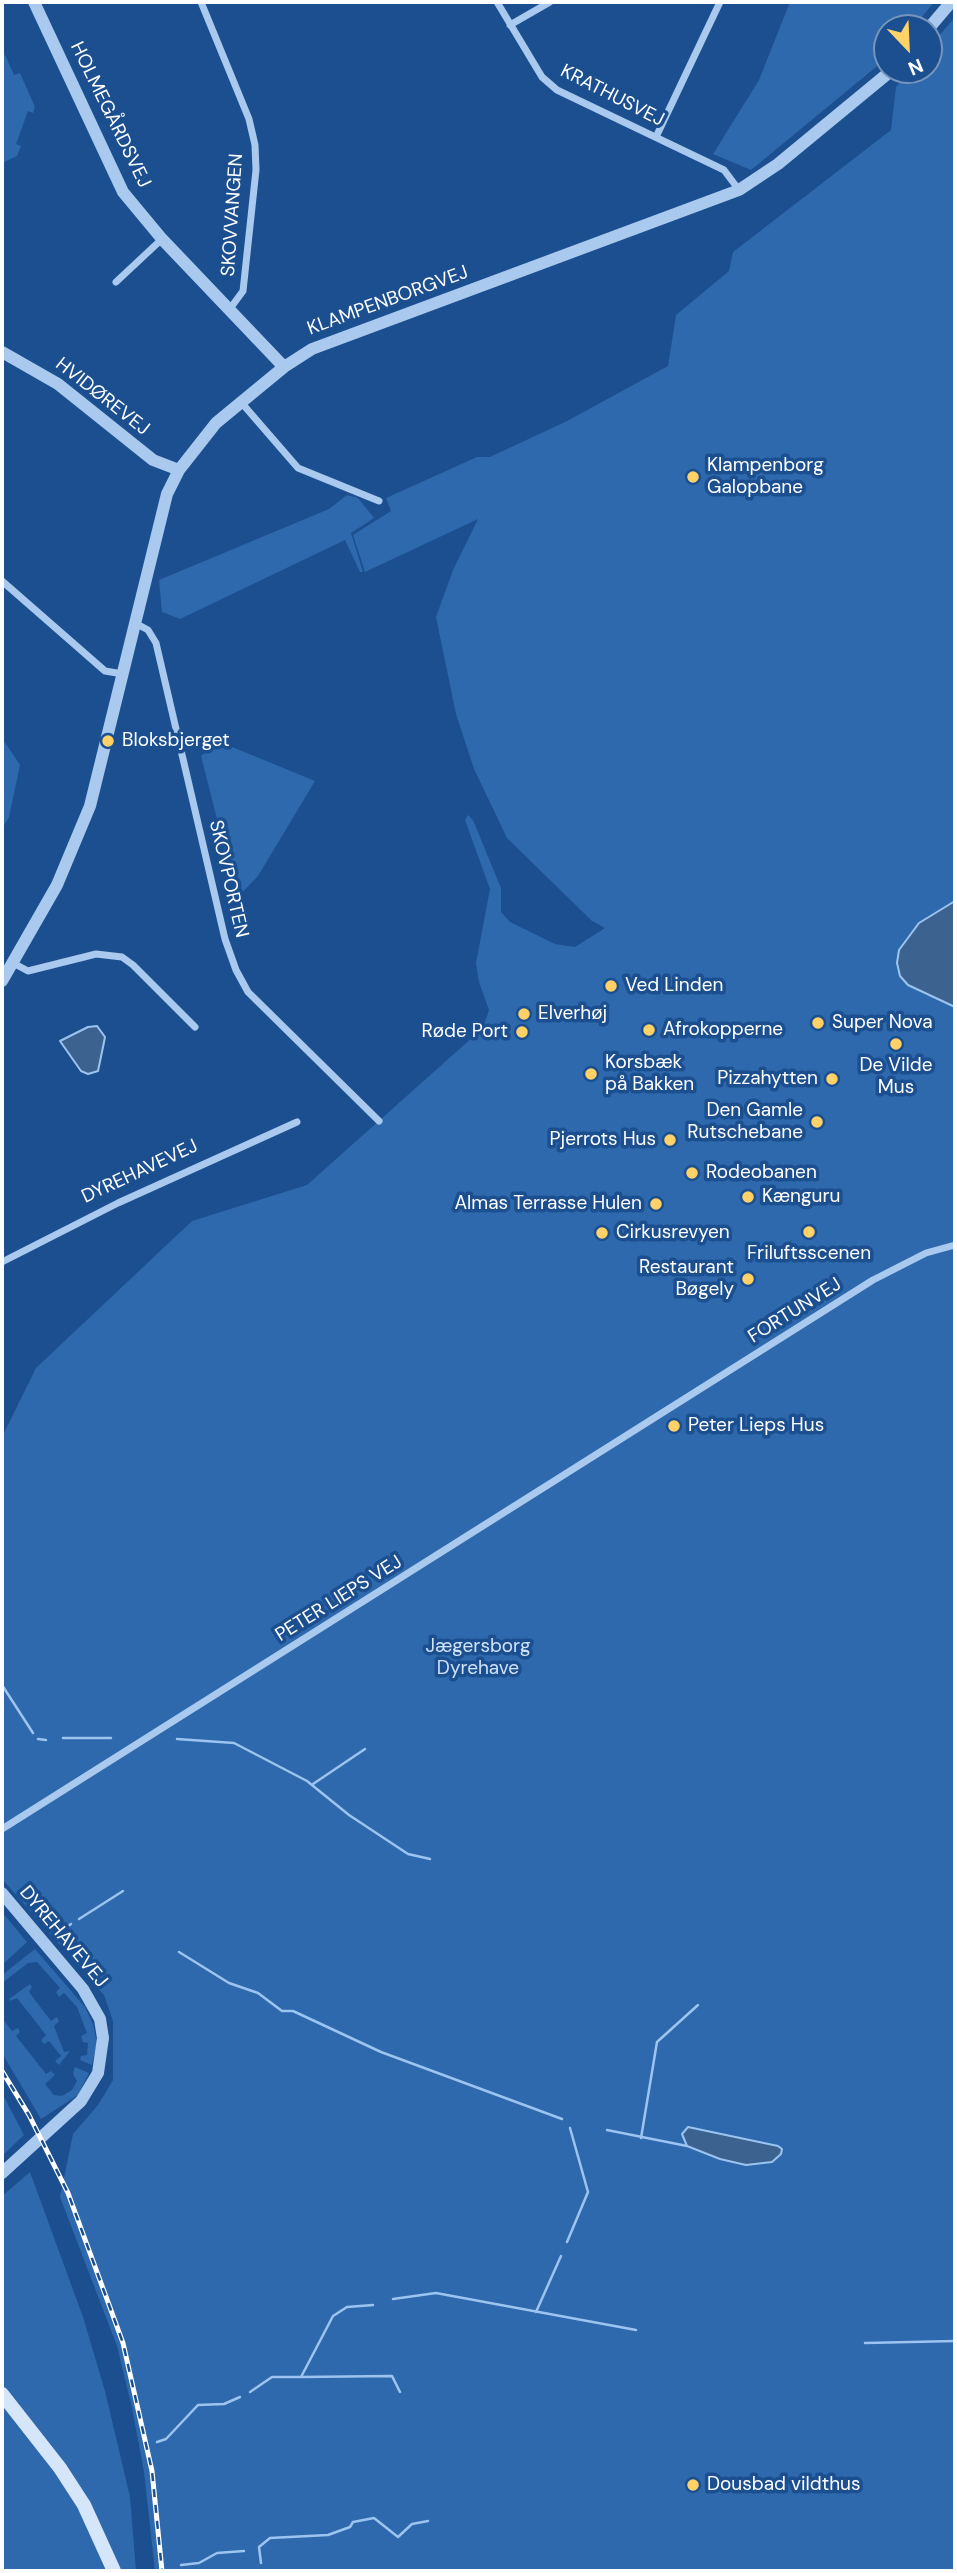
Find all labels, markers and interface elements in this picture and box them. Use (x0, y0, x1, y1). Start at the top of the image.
north arrow (873, 14, 943, 84)
street label: HOLMEGÅRDSVEJ (65, 38, 155, 192)
text: N (904, 53, 927, 81)
street label: KRATHUSVEJ (556, 60, 668, 132)
street label: SKOVVANGEN (217, 153, 249, 277)
street label: KLAMPENBORGVEJ (305, 261, 471, 341)
street label: HVIDØREVEJ (50, 353, 154, 441)
place label: Klampenborg Galopbane (707, 455, 824, 499)
marker: Klampenborg Galopbane (685, 469, 701, 485)
place label: Bloksbjerget (122, 730, 230, 752)
marker: Bloksbjerget (100, 733, 116, 749)
street label: SKOVPORTEN (203, 818, 253, 940)
place label: Ved Linden (625, 975, 723, 997)
marker: Ved Linden (603, 978, 619, 994)
place label: Elverhøj (538, 1003, 607, 1025)
marker: Elverhøj (516, 1006, 532, 1022)
place label: Super Nova (832, 1012, 932, 1034)
marker: Super Nova (810, 1015, 826, 1031)
place label: Afrokopperne (663, 1019, 783, 1041)
place label: Røde Port (421, 1021, 508, 1043)
marker: Afrokopperne (641, 1022, 657, 1038)
marker: Røde Port (514, 1024, 530, 1040)
marker: De Vilde Mus (888, 1036, 904, 1052)
place label: Korsbæk på Bakken (605, 1052, 694, 1096)
place label: De Vilde Mus (859, 1055, 933, 1099)
marker: Korsbæk på Bakken (583, 1066, 599, 1082)
place label: Pizzahytten (717, 1068, 818, 1090)
marker: Pizzahytten (824, 1071, 840, 1087)
place label: Den Gamle Rutschebane (687, 1100, 803, 1144)
marker: Den Gamle Rutschebane (809, 1114, 825, 1130)
place label: Pjerrots Hus (550, 1129, 656, 1151)
marker: Pjerrots Hus (662, 1132, 678, 1148)
street label: DYREHAVEVEJ (78, 1135, 202, 1209)
place label: Rodeobanen (706, 1162, 817, 1184)
marker: Rodeobanen (684, 1165, 700, 1181)
place label: Kænguru (762, 1186, 840, 1208)
marker: Kænguru (740, 1189, 756, 1205)
place label: Almas Terrasse Hulen (454, 1193, 642, 1215)
marker: Almas Terrasse Hulen (648, 1196, 664, 1212)
place label: Cirkusrevyen (616, 1222, 730, 1244)
marker: Friluftsscenen (801, 1224, 817, 1240)
marker: Cirkusrevyen (594, 1225, 610, 1241)
place label: Friluftsscenen (747, 1243, 871, 1265)
place label: Restaurant Bøgely (639, 1257, 734, 1301)
marker: Restaurant Bøgely (740, 1271, 756, 1287)
street label: FORTUNVEJ (744, 1273, 846, 1349)
place label: Peter Lieps Hus (688, 1415, 824, 1437)
marker: Peter Lieps Hus (666, 1418, 682, 1434)
street label: PETER LIEPS VEJ (272, 1551, 406, 1647)
park label: Jægersborg Dyrehave (426, 1636, 530, 1680)
street label: DYREHAVEVEJ (14, 1882, 112, 1992)
place label: Dousbad vildthus (707, 2474, 860, 2496)
marker: Dousbad vildthus (685, 2477, 701, 2493)

